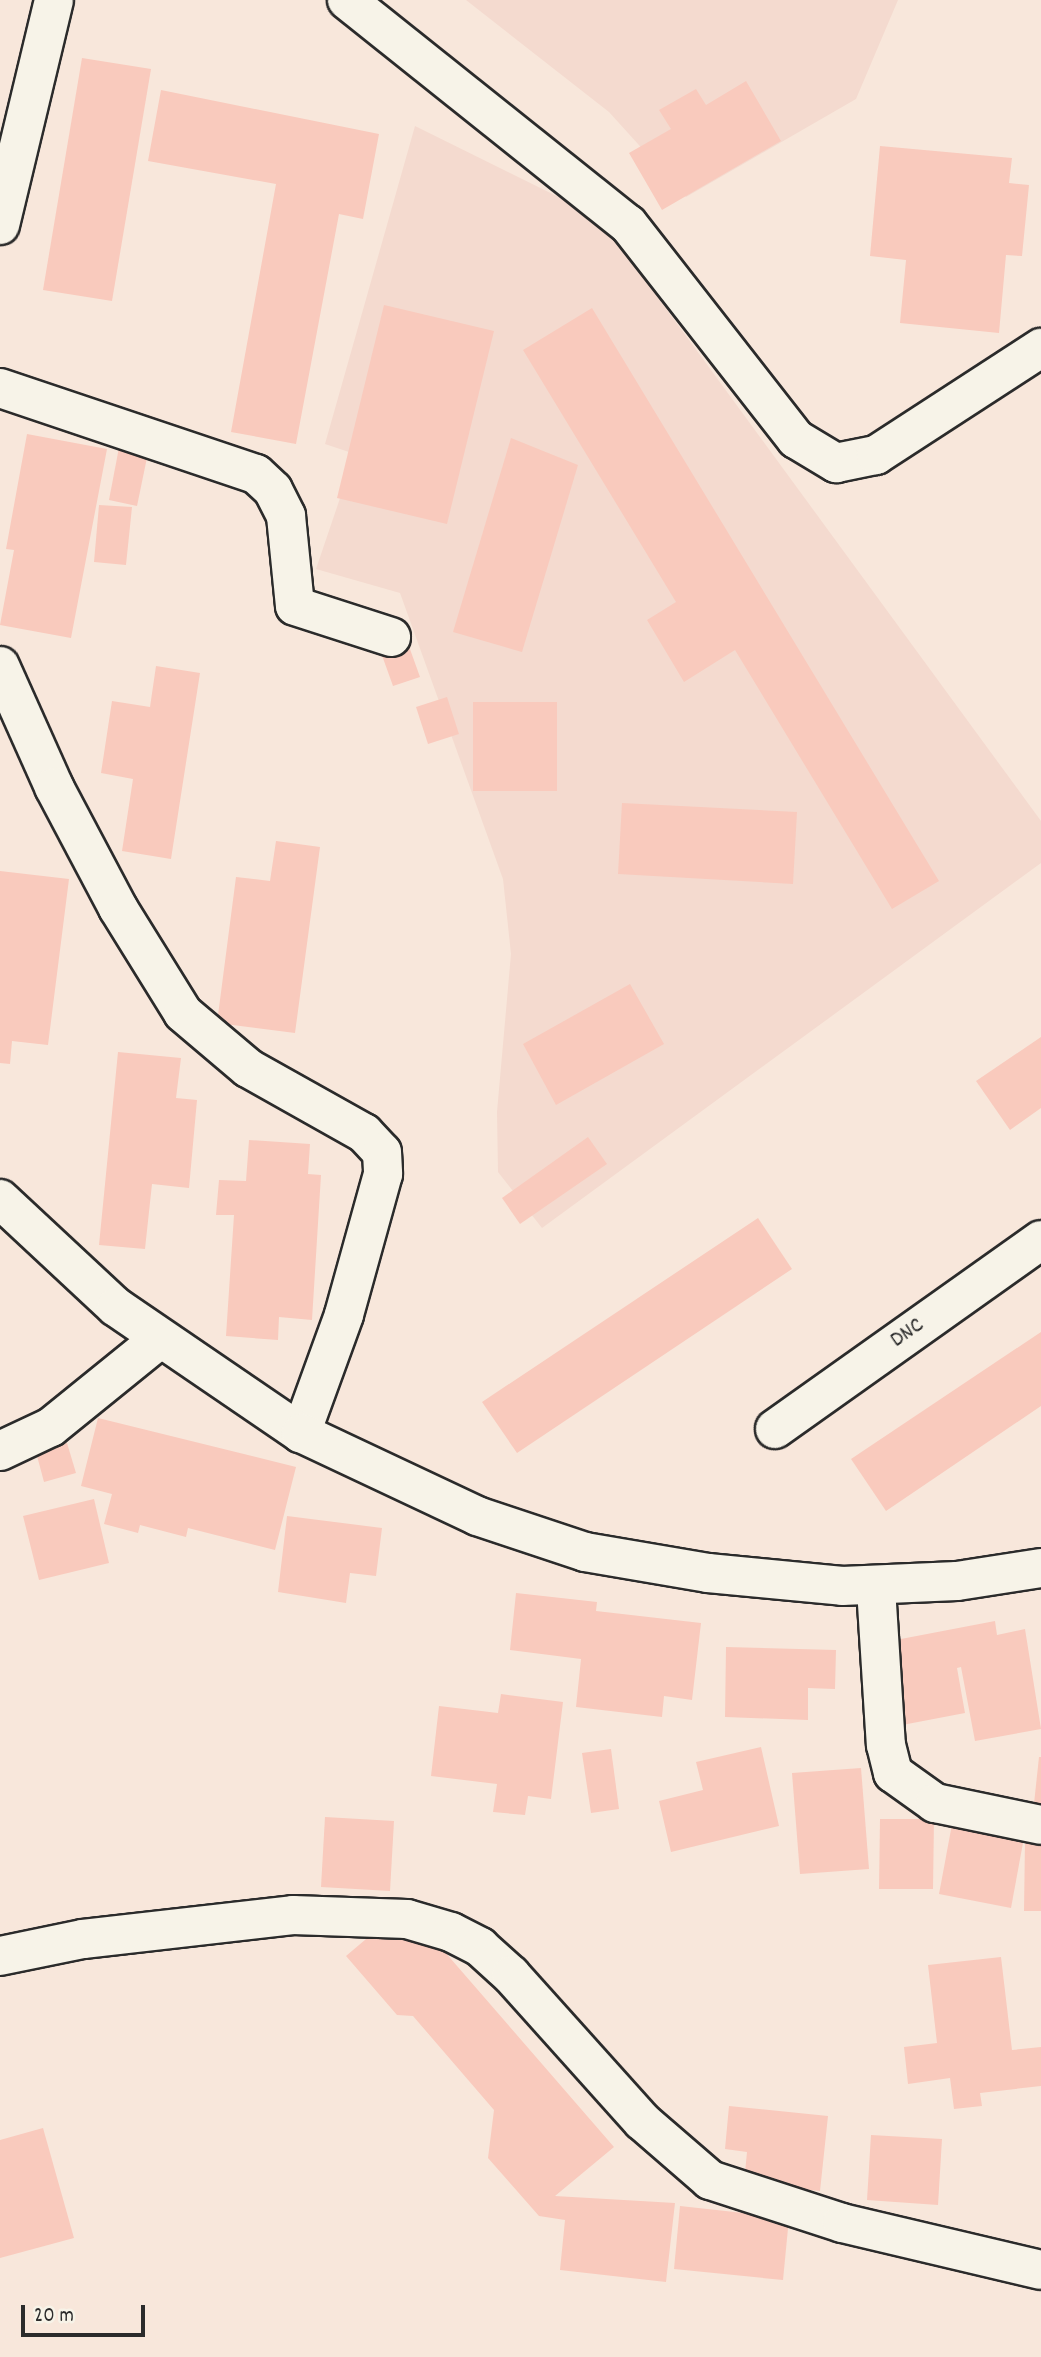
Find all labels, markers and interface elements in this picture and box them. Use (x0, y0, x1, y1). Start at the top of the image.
street label: DNC (886, 1313, 930, 1355)
scale bar (24, 2290, 149, 2334)
text: 20 m (34, 2302, 74, 2332)

